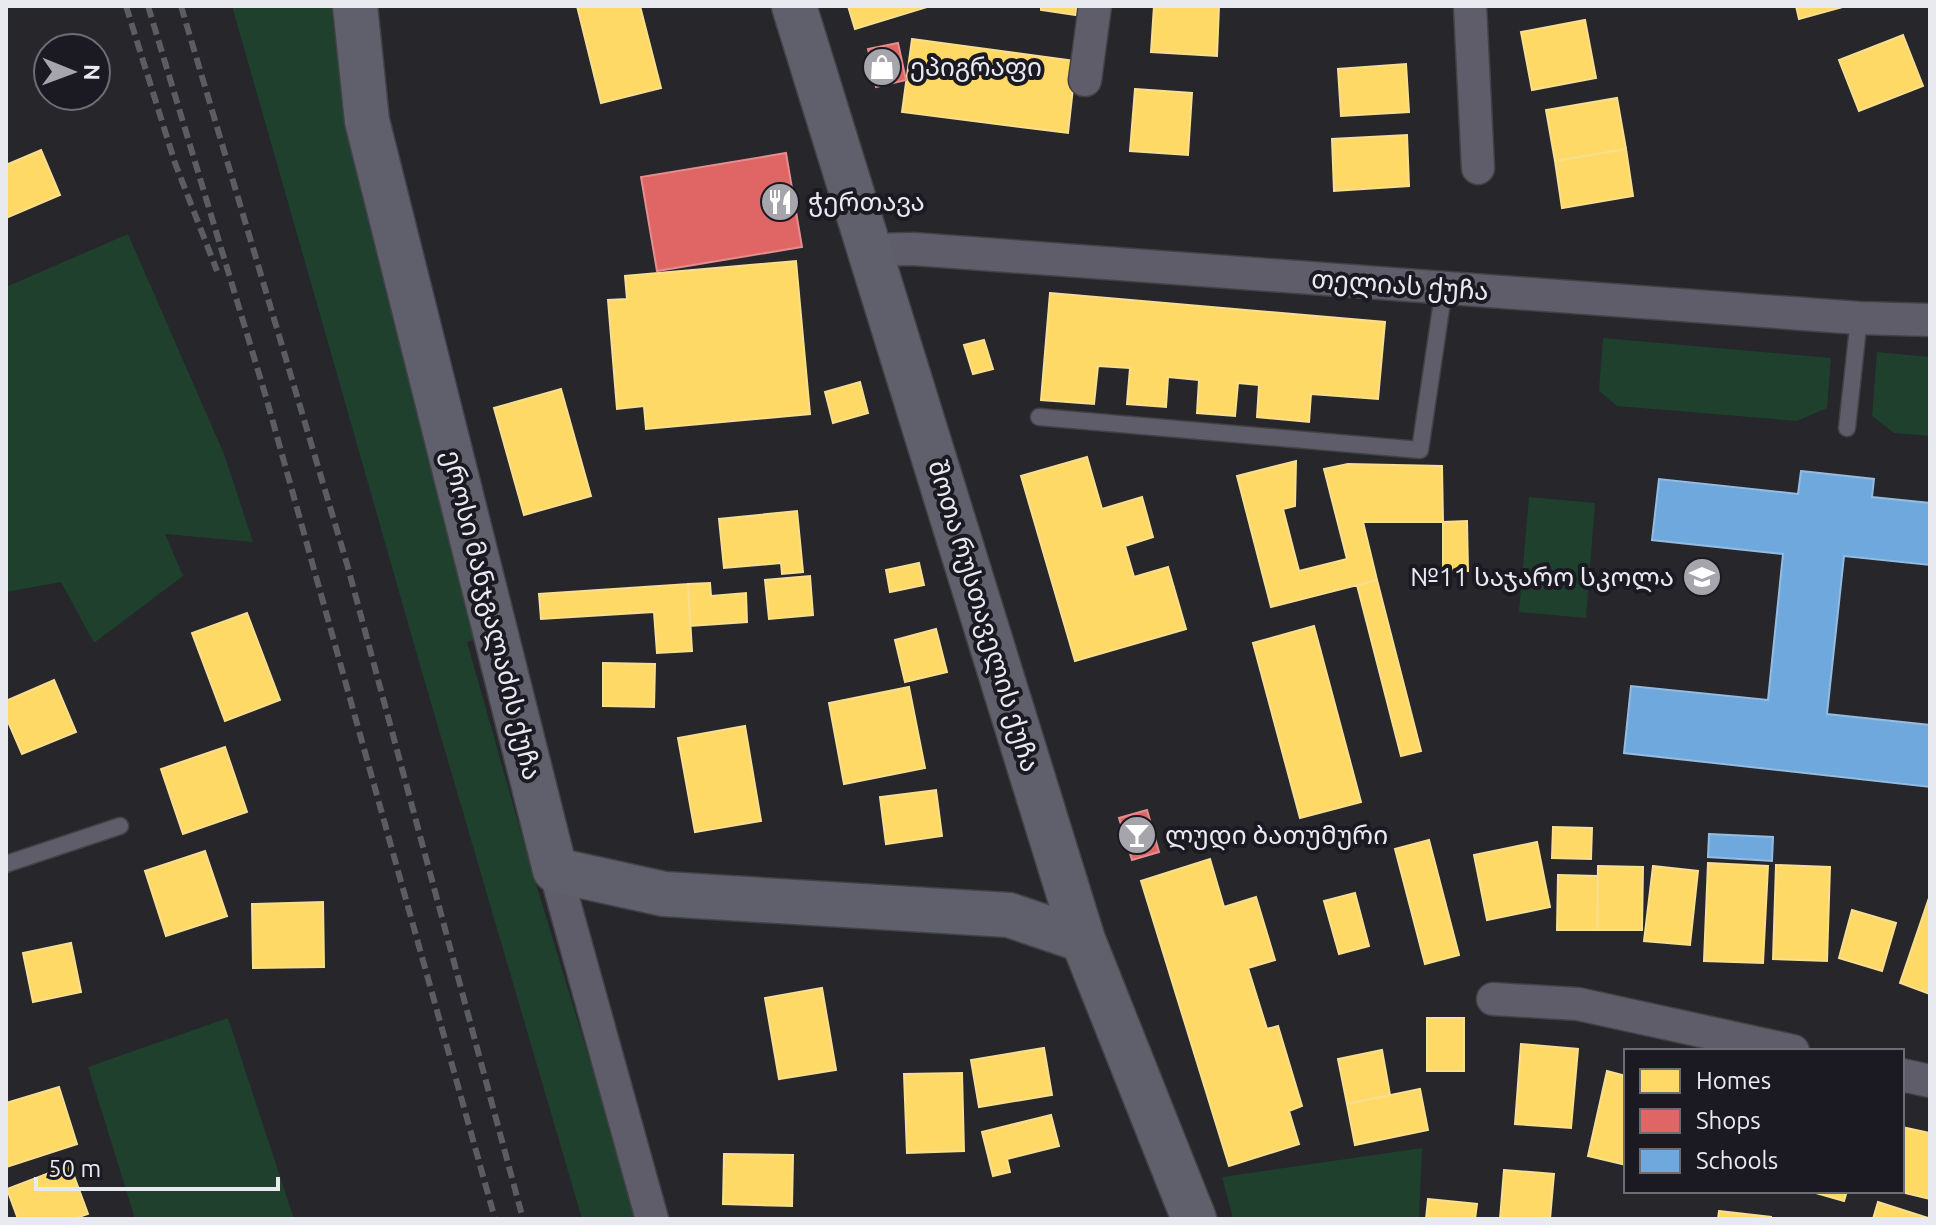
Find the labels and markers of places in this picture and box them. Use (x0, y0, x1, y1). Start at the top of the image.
shop icon: ეპიგრაფი (861, 46, 903, 88)
place label: ეპიგრაფი (910, 52, 1042, 82)
restaurant icon: ჭერთავა (759, 181, 801, 223)
place label: ჭერთავა (808, 187, 925, 217)
school or university icon: №11 საჯარო სკოლა (1681, 556, 1723, 598)
place label: №11 საჯარო სკოლა (1410, 562, 1674, 593)
bar icon: ლუდი ბათუმური (1116, 814, 1158, 856)
place label: ლუდი ბათუმური (1165, 820, 1388, 851)

